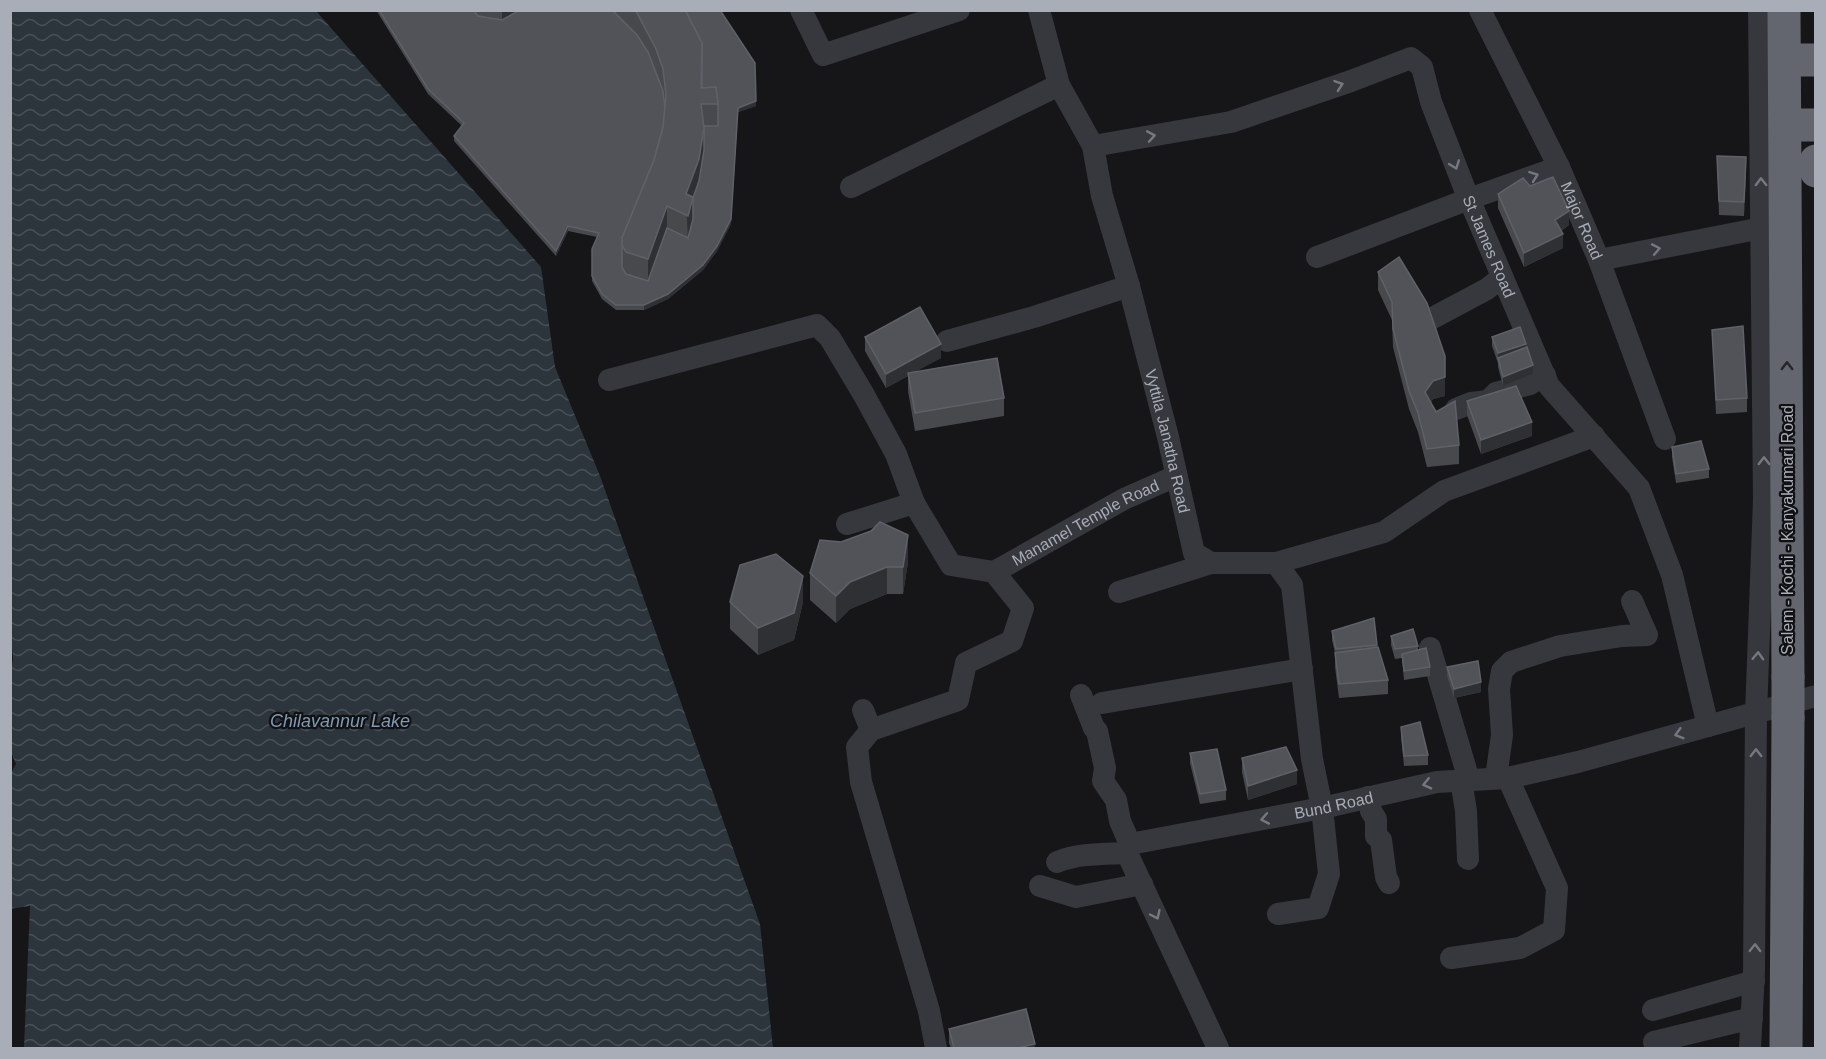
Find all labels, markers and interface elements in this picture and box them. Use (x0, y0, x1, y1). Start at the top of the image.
one-way arrow (1333, 80, 1344, 92)
one-way arrow (1146, 130, 1156, 143)
one-way arrow (1448, 158, 1460, 169)
one-way arrow (1528, 170, 1539, 183)
one-way arrow (1755, 177, 1768, 186)
street label: Major Road (1557, 179, 1606, 262)
street label: St James Road (1459, 193, 1518, 300)
one-way arrow (1651, 243, 1661, 256)
one-way arrow (1781, 362, 1793, 371)
street label: Vyttila Janatha Road (1142, 367, 1193, 515)
street label: Salem - Kochi - Kanyakumari Road (1779, 405, 1796, 655)
one-way arrow (1758, 456, 1770, 465)
street label: Manamel Temple Road (1009, 477, 1162, 569)
one-way arrow (1752, 651, 1765, 660)
water label: Chilavannur Lake (270, 711, 410, 731)
one-way arrow (1674, 727, 1685, 739)
one-way arrow (1750, 749, 1762, 758)
one-way arrow (1422, 777, 1432, 790)
street label: Bund Road (1293, 789, 1375, 822)
one-way arrow (1260, 812, 1270, 825)
one-way arrow (1149, 909, 1161, 920)
one-way arrow (1748, 944, 1761, 953)

